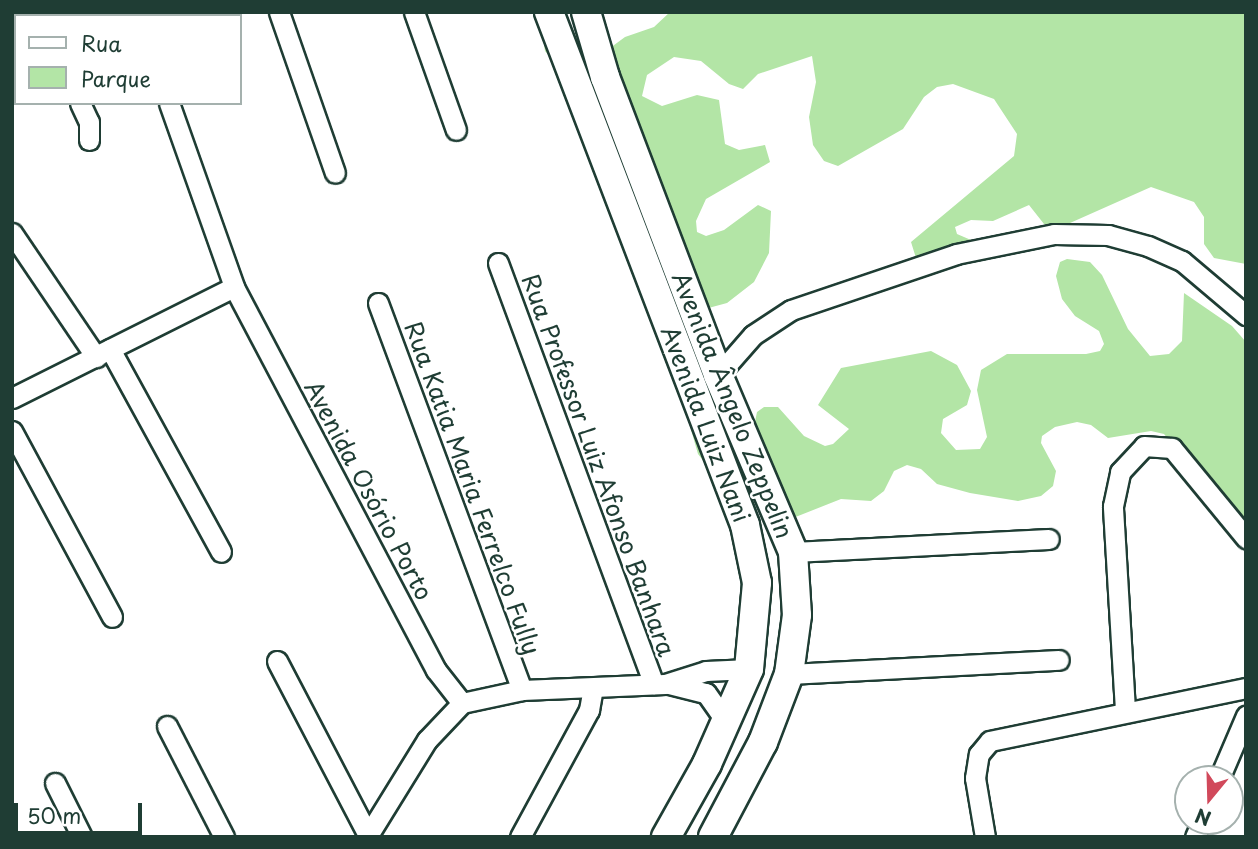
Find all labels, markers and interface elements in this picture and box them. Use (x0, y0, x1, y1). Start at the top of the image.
legend (14, 14, 242, 105)
text: Rua (81, 27, 121, 59)
text: Parque (81, 62, 151, 94)
street label: Avenida Ângelo Zeppelin (667, 268, 799, 542)
street label: Rua Professor Luiz Afonso Banhara (516, 269, 682, 661)
street label: Rua Katia Maria Ferrelco Fully (399, 316, 547, 660)
street label: Avenida Luiz Nani (655, 322, 757, 526)
street label: Avenida Osório Porto (299, 375, 439, 605)
north arrow (1174, 765, 1244, 835)
scale bar (18, 790, 145, 834)
text: 50 m (27, 799, 81, 831)
text: N (1191, 802, 1214, 834)

